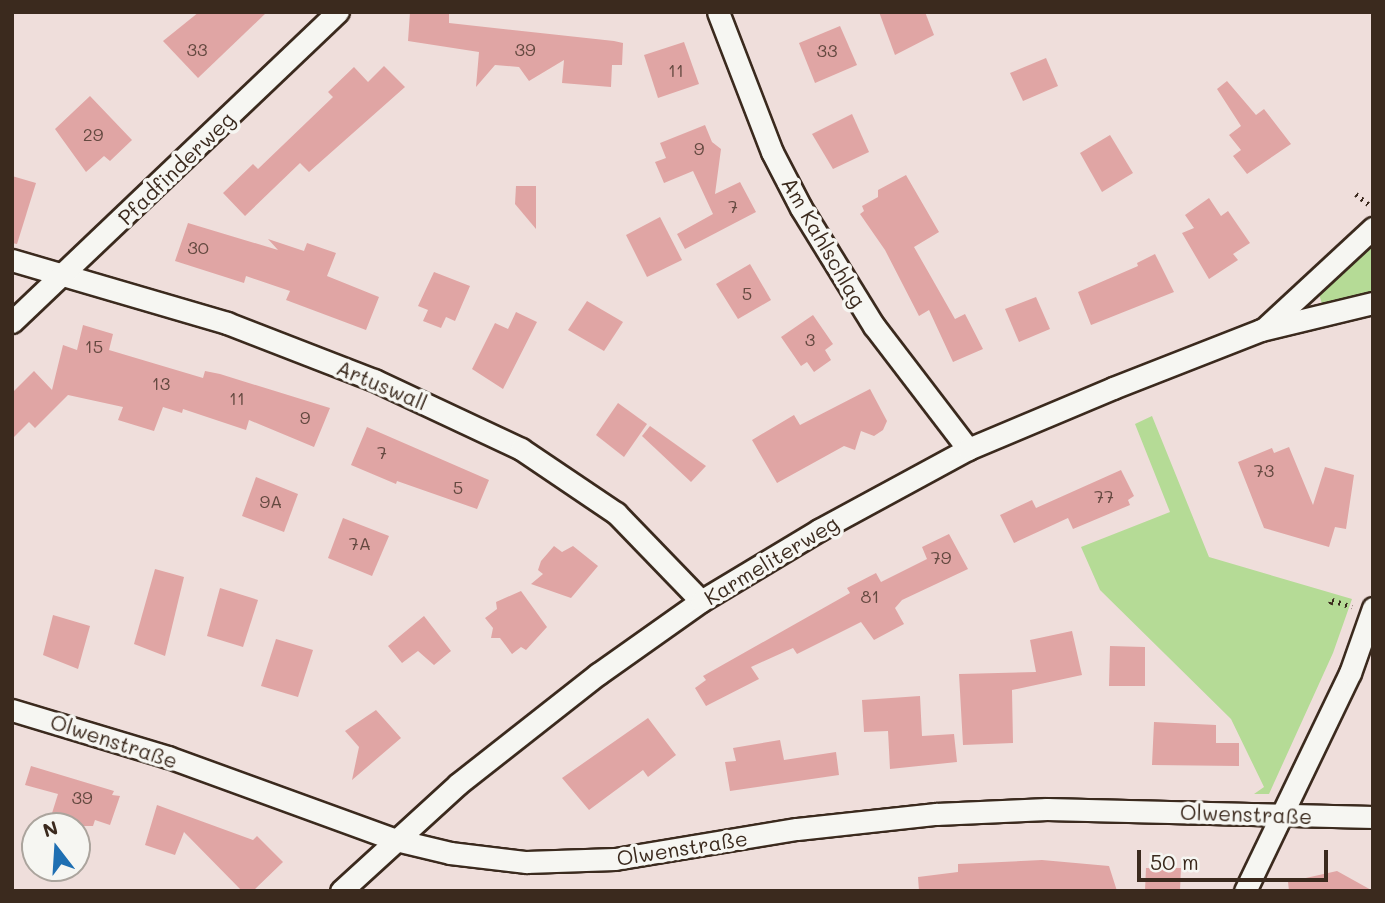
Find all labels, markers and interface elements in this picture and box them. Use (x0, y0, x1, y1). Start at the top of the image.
house number: 33 (186, 38, 208, 60)
house number: 39 (514, 38, 536, 60)
house number: 33 (816, 39, 838, 61)
house number: 11 (668, 59, 684, 81)
street label: Pfadfinderweg (113, 106, 239, 230)
house number: 29 (83, 123, 103, 145)
house number: 9 (694, 137, 704, 159)
street label: Am Kahlschlag (777, 173, 871, 311)
house number: 7 (728, 195, 738, 217)
house number: 30 (187, 236, 209, 258)
house number: 5 (742, 282, 752, 304)
house number: 3 (805, 328, 815, 350)
house number: 15 (85, 335, 103, 357)
street label: Artuswall (333, 355, 431, 415)
house number: 13 (152, 372, 170, 394)
house number: 11 (229, 387, 245, 409)
house number: 9 (300, 406, 310, 428)
house number: 7 (377, 441, 387, 463)
house number: 73 (1254, 459, 1274, 481)
house number: 5 (453, 476, 463, 498)
house number: 77 (1094, 485, 1114, 507)
house number: 9A (259, 490, 283, 512)
street label: Karmeliterweg (699, 510, 843, 610)
house number: 7A (349, 532, 371, 554)
house number: 79 (931, 546, 951, 568)
house number: 81 (861, 585, 879, 607)
street label: Olwenstraße (47, 709, 181, 773)
house number: 39 (71, 786, 93, 808)
street label: Olwenstraße (1179, 799, 1313, 829)
north arrow (21, 812, 91, 882)
text: N (40, 814, 61, 842)
street label: Olwenstraße (615, 825, 749, 871)
scale bar (1140, 836, 1331, 880)
text: 50 m (1150, 848, 1199, 875)

